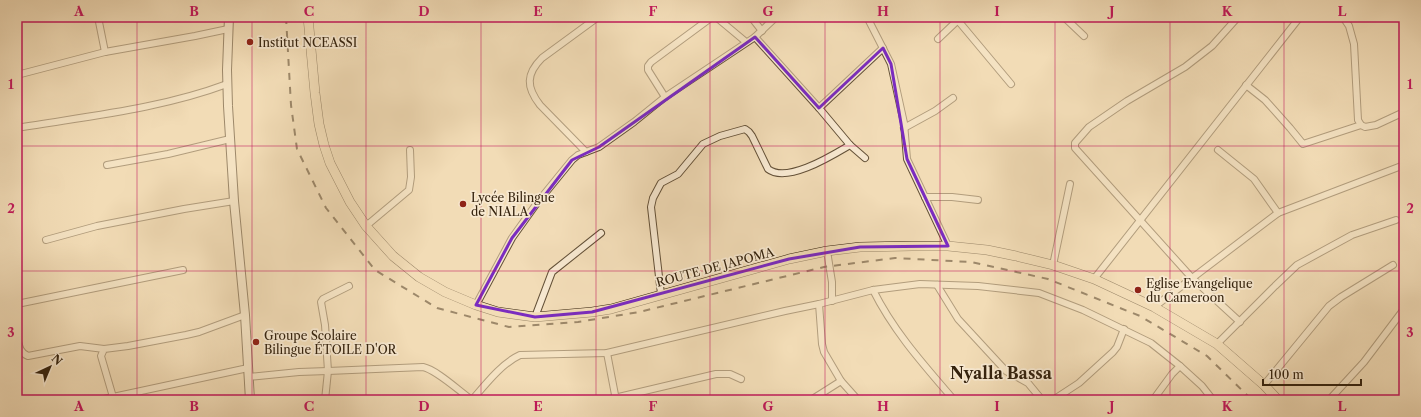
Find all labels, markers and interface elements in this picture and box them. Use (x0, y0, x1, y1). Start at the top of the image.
text: A (73, 3, 85, 19)
text: B (189, 3, 199, 19)
text: C (304, 3, 314, 19)
text: D (418, 3, 430, 19)
text: E (533, 3, 543, 19)
text: F (649, 3, 658, 19)
text: G (762, 3, 774, 19)
text: H (877, 3, 889, 19)
text: I (994, 3, 1000, 19)
text: J (1107, 3, 1115, 19)
text: K (1222, 3, 1233, 19)
text: L (1338, 3, 1347, 19)
place label: Institut NCEASSI (258, 35, 357, 50)
marker: Institut NCEASSI (245, 37, 255, 47)
text: 1 (8, 76, 14, 92)
text: 1 (1407, 76, 1413, 92)
place label: Lycée Bilingue de NIALA (471, 190, 555, 219)
marker: Lycée Bilingue de NIALA (458, 199, 468, 209)
text: 2 (7, 200, 15, 216)
text: 2 (1406, 200, 1414, 216)
street label: ROUTE DE JAPOMA (654, 244, 777, 290)
place label: Eglise Evangelique du Cameroon (1146, 276, 1253, 305)
marker: Eglise Evangelique du Cameroon (1133, 285, 1143, 295)
text: 3 (7, 324, 15, 340)
text: 3 (1406, 324, 1414, 340)
place label: Groupe Scolaire Bilingue ÉTOILE D'OR (264, 328, 397, 357)
marker: Groupe Scolaire Bilingue ÉTOILE D'OR (251, 337, 261, 347)
north arrow (30, 347, 70, 387)
text: N (49, 351, 66, 368)
scale bar (1263, 361, 1361, 387)
district label: Nyalla Bassa (950, 363, 1053, 383)
text: 100 m (1269, 367, 1304, 382)
text: A (73, 398, 85, 414)
text: B (189, 398, 199, 414)
text: C (304, 398, 314, 414)
text: D (418, 398, 430, 414)
text: E (533, 398, 543, 414)
text: F (649, 398, 658, 414)
text: G (762, 398, 774, 414)
text: H (877, 398, 889, 414)
text: I (994, 398, 1000, 414)
text: J (1107, 398, 1115, 414)
text: K (1222, 398, 1233, 414)
text: L (1338, 398, 1347, 414)

